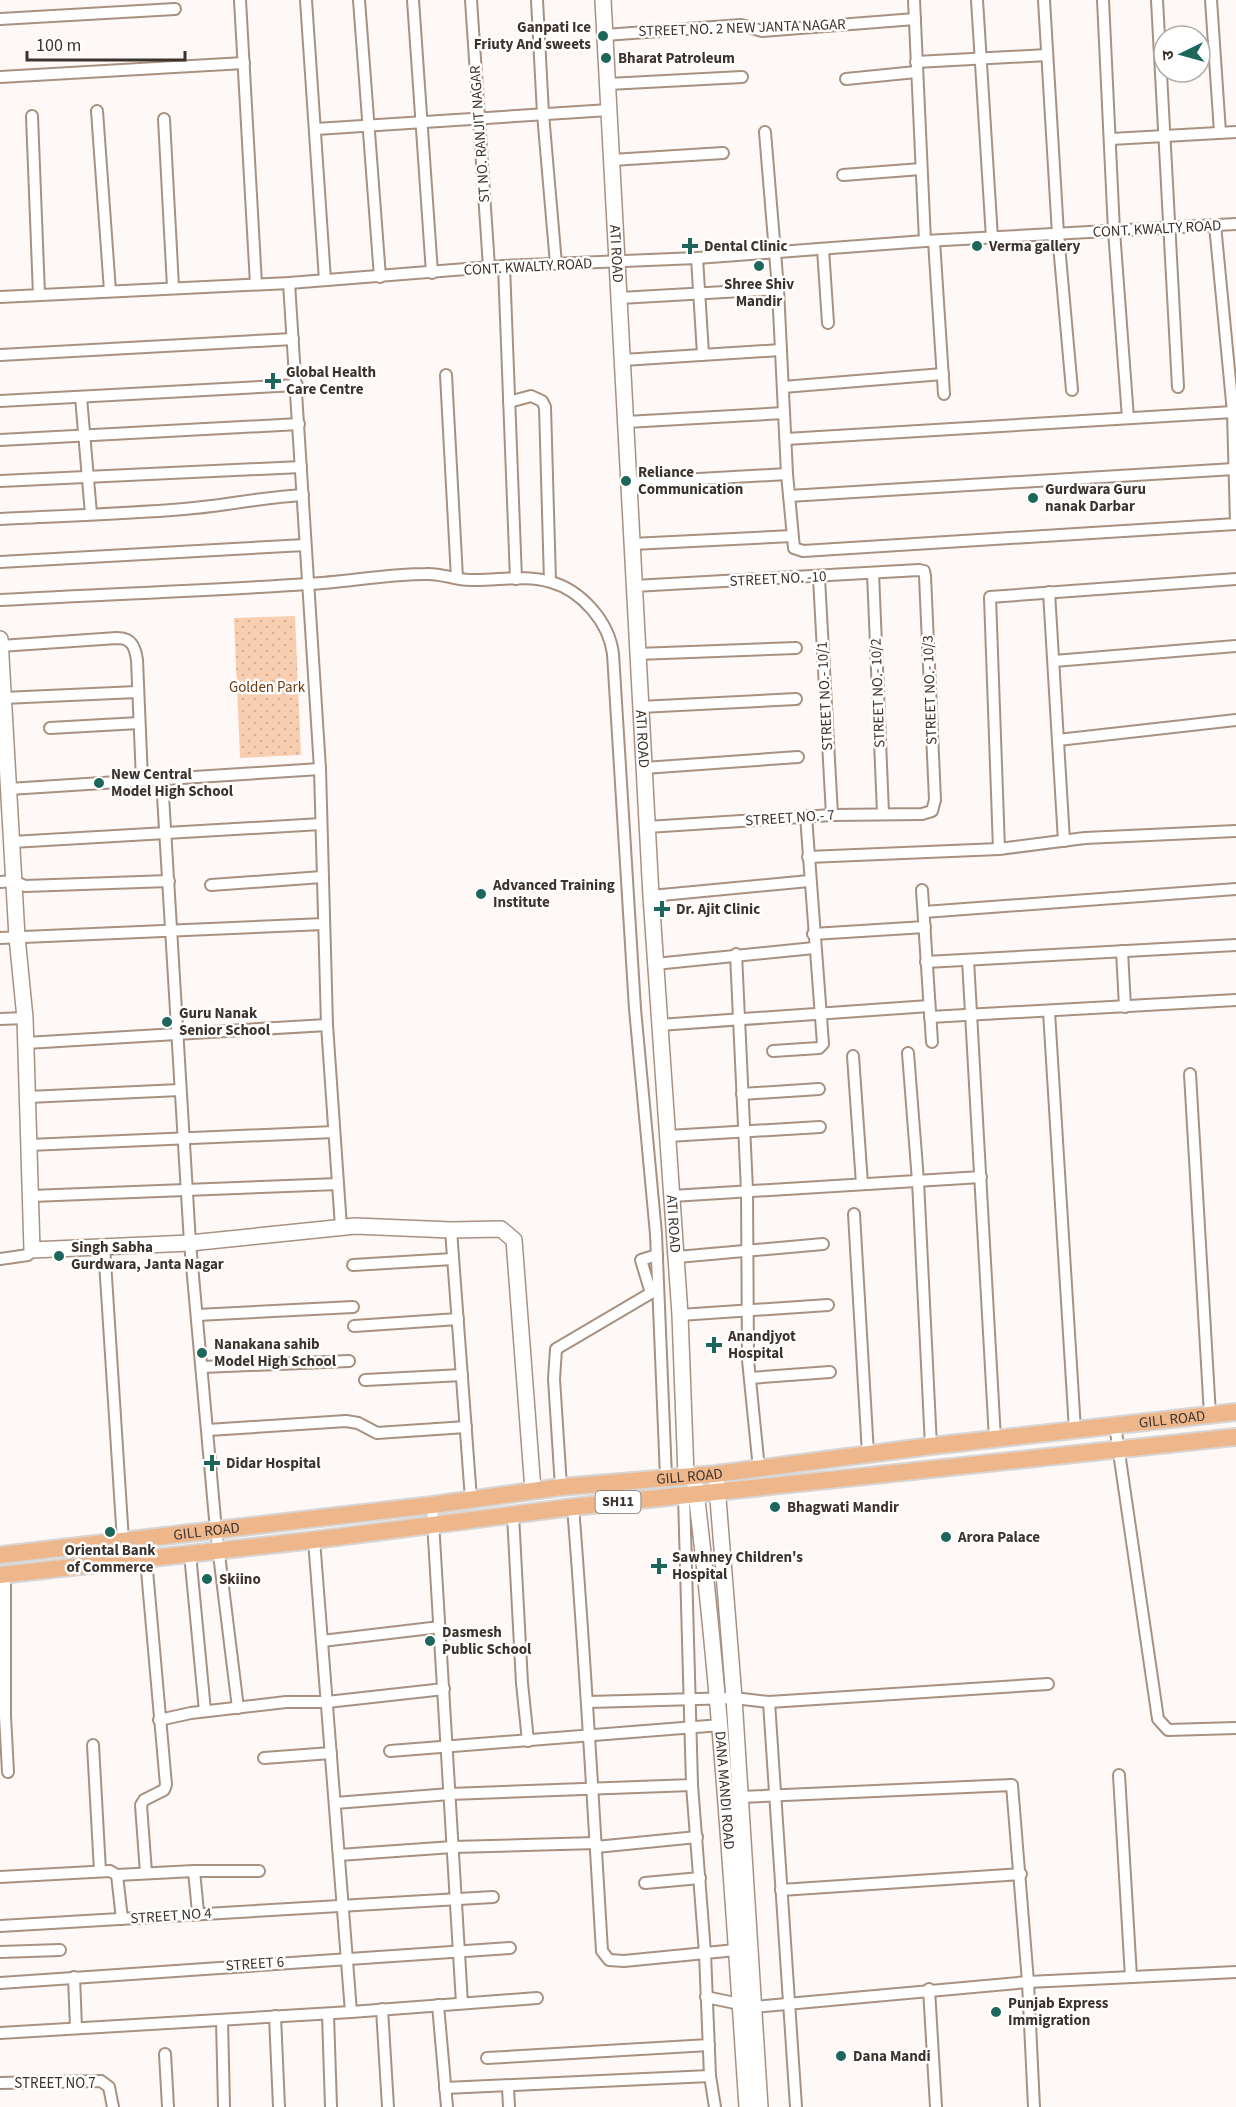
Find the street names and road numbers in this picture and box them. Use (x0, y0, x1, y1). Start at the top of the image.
street label: STREET NO. 2 NEW JANTA NAGAR (638, 14, 847, 42)
street label: ST NO. RANJIT NAGAR (465, 64, 495, 203)
street label: CONT. KWALTY ROAD (1092, 215, 1222, 243)
street label: ATI ROAD (605, 224, 629, 283)
street label: CONT. KWALTY ROAD (463, 253, 593, 281)
street label: STREET NO. -10 (729, 566, 827, 592)
street label: STREET NO.- 10/3 (918, 635, 942, 745)
street label: STREET NO.- 10/2 (866, 638, 890, 748)
street label: STREET NO.- 10/1 (812, 641, 838, 751)
street label: ATI ROAD (631, 709, 655, 769)
street label: STREET NO.- 7 (745, 804, 835, 832)
street label: ATI ROAD (661, 1194, 686, 1254)
street label: GILL ROAD (1138, 1405, 1206, 1433)
street label: GILL ROAD (655, 1463, 724, 1489)
road number: SH11 (596, 1491, 640, 1513)
street label: GILL ROAD (172, 1517, 241, 1545)
street label: DANA MANDI ROAD (710, 1730, 740, 1850)
street label: STREET NO 4 (130, 1903, 213, 1929)
street label: STREET 6 (225, 1951, 285, 1977)
street label: STREET NO 7 (14, 2073, 96, 2094)

